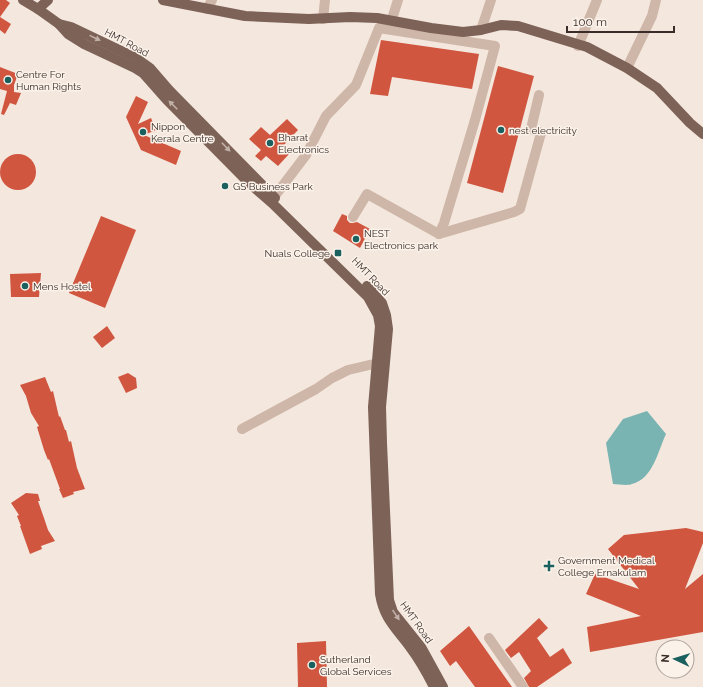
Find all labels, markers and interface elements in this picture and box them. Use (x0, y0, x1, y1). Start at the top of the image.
scale bar (567, 8, 674, 34)
text: 100 m (573, 15, 607, 29)
street label: HMT Road (103, 26, 151, 59)
one-way arrow (89, 35, 101, 41)
place label: Centre For Human Rights (16, 69, 81, 92)
marker: Centre For Human Rights (3, 75, 13, 85)
one-way arrow (168, 100, 178, 110)
place label: Nippon Kerala Centre (151, 121, 214, 144)
marker: nest electricity (496, 125, 506, 135)
place label: nest electricity (509, 125, 577, 136)
marker: Nippon Kerala Centre (138, 127, 148, 137)
place label: Bharat Electronics (278, 132, 329, 155)
marker: Bharat Electronics (265, 138, 275, 148)
one-way arrow (221, 142, 231, 152)
marker: GS Business Park (220, 181, 230, 191)
place label: GS Business Park (233, 181, 313, 192)
place label: NEST Electronics park (364, 228, 439, 251)
marker: NEST Electronics park (351, 234, 361, 244)
place label: Nuals College (265, 248, 330, 259)
marker: Nuals College (333, 248, 343, 258)
street label: HMT Road (350, 255, 391, 298)
marker: Mens Hostel (20, 281, 30, 291)
place label: Mens Hostel (33, 281, 91, 292)
place label: Government Medical College Ernakulam (558, 555, 655, 578)
marker: Government Medical College Ernakulam (543, 560, 555, 572)
street label: HMT Road (398, 599, 435, 645)
one-way arrow (392, 610, 400, 620)
north arrow (655, 639, 695, 679)
place label: Sutherland Global Services (320, 654, 392, 677)
text: N (659, 654, 672, 663)
marker: Sutherland Global Services (307, 660, 317, 670)

